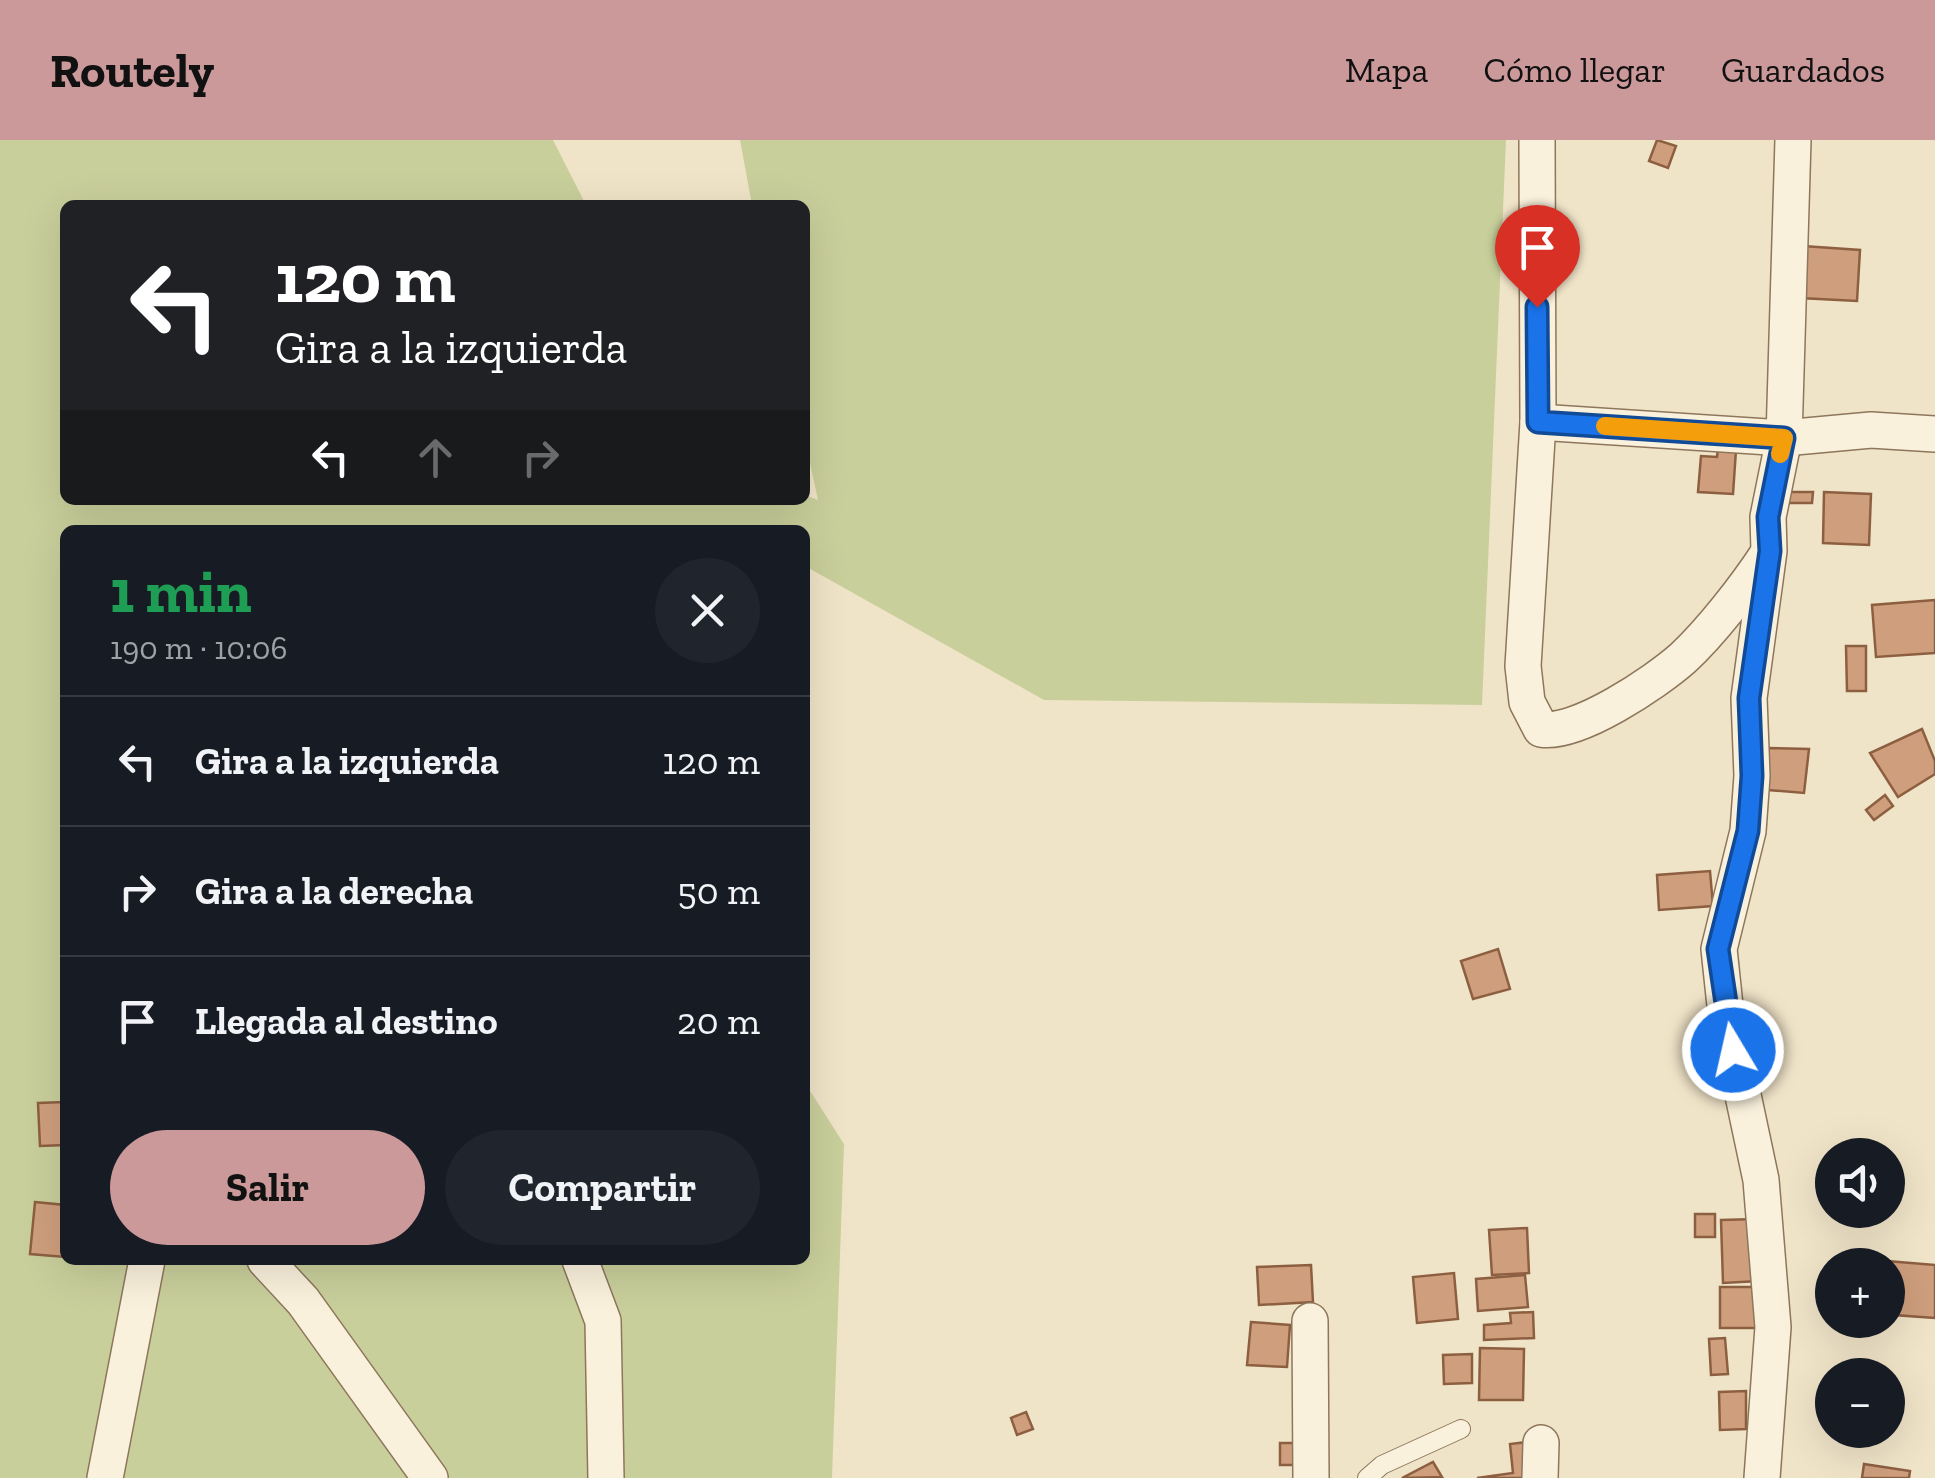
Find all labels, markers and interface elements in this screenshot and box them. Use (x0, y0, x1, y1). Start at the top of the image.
text: Routely (50, 42, 214, 99)
text: Mapa (1345, 49, 1428, 91)
text: Cómo llegar (1483, 49, 1666, 91)
text: Guardados (1721, 49, 1885, 91)
pin (1495, 205, 1580, 308)
icon: arrive (1510, 220, 1565, 275)
text: 120 m (275, 236, 456, 320)
icon: left (110, 240, 240, 370)
text: Gira a la izquierda (275, 321, 627, 375)
icon: left (303, 430, 358, 485)
icon: ahead (408, 430, 463, 485)
icon: right (513, 430, 568, 485)
text: 1 min (110, 555, 252, 627)
button: close (655, 558, 760, 663)
text: 190 m · 10:06 (110, 629, 288, 667)
icon: left (110, 734, 165, 789)
text: Gira a la izquierda (195, 738, 499, 784)
text: 120 m (662, 738, 760, 784)
icon: right (110, 864, 165, 919)
text: Gira a la derecha (195, 868, 473, 914)
text: 50 m (677, 868, 760, 914)
icon: arrive (110, 994, 165, 1049)
text: Llegada al destino (195, 998, 498, 1044)
text: 20 m (677, 998, 760, 1044)
position arrow (1681, 998, 1785, 1102)
button: Salir (110, 1130, 425, 1245)
button: Compartir (445, 1130, 760, 1245)
map controls (1815, 1138, 1905, 1448)
button: sound (1815, 1138, 1905, 1228)
button: + (1815, 1248, 1905, 1338)
button: − (1815, 1358, 1905, 1448)

